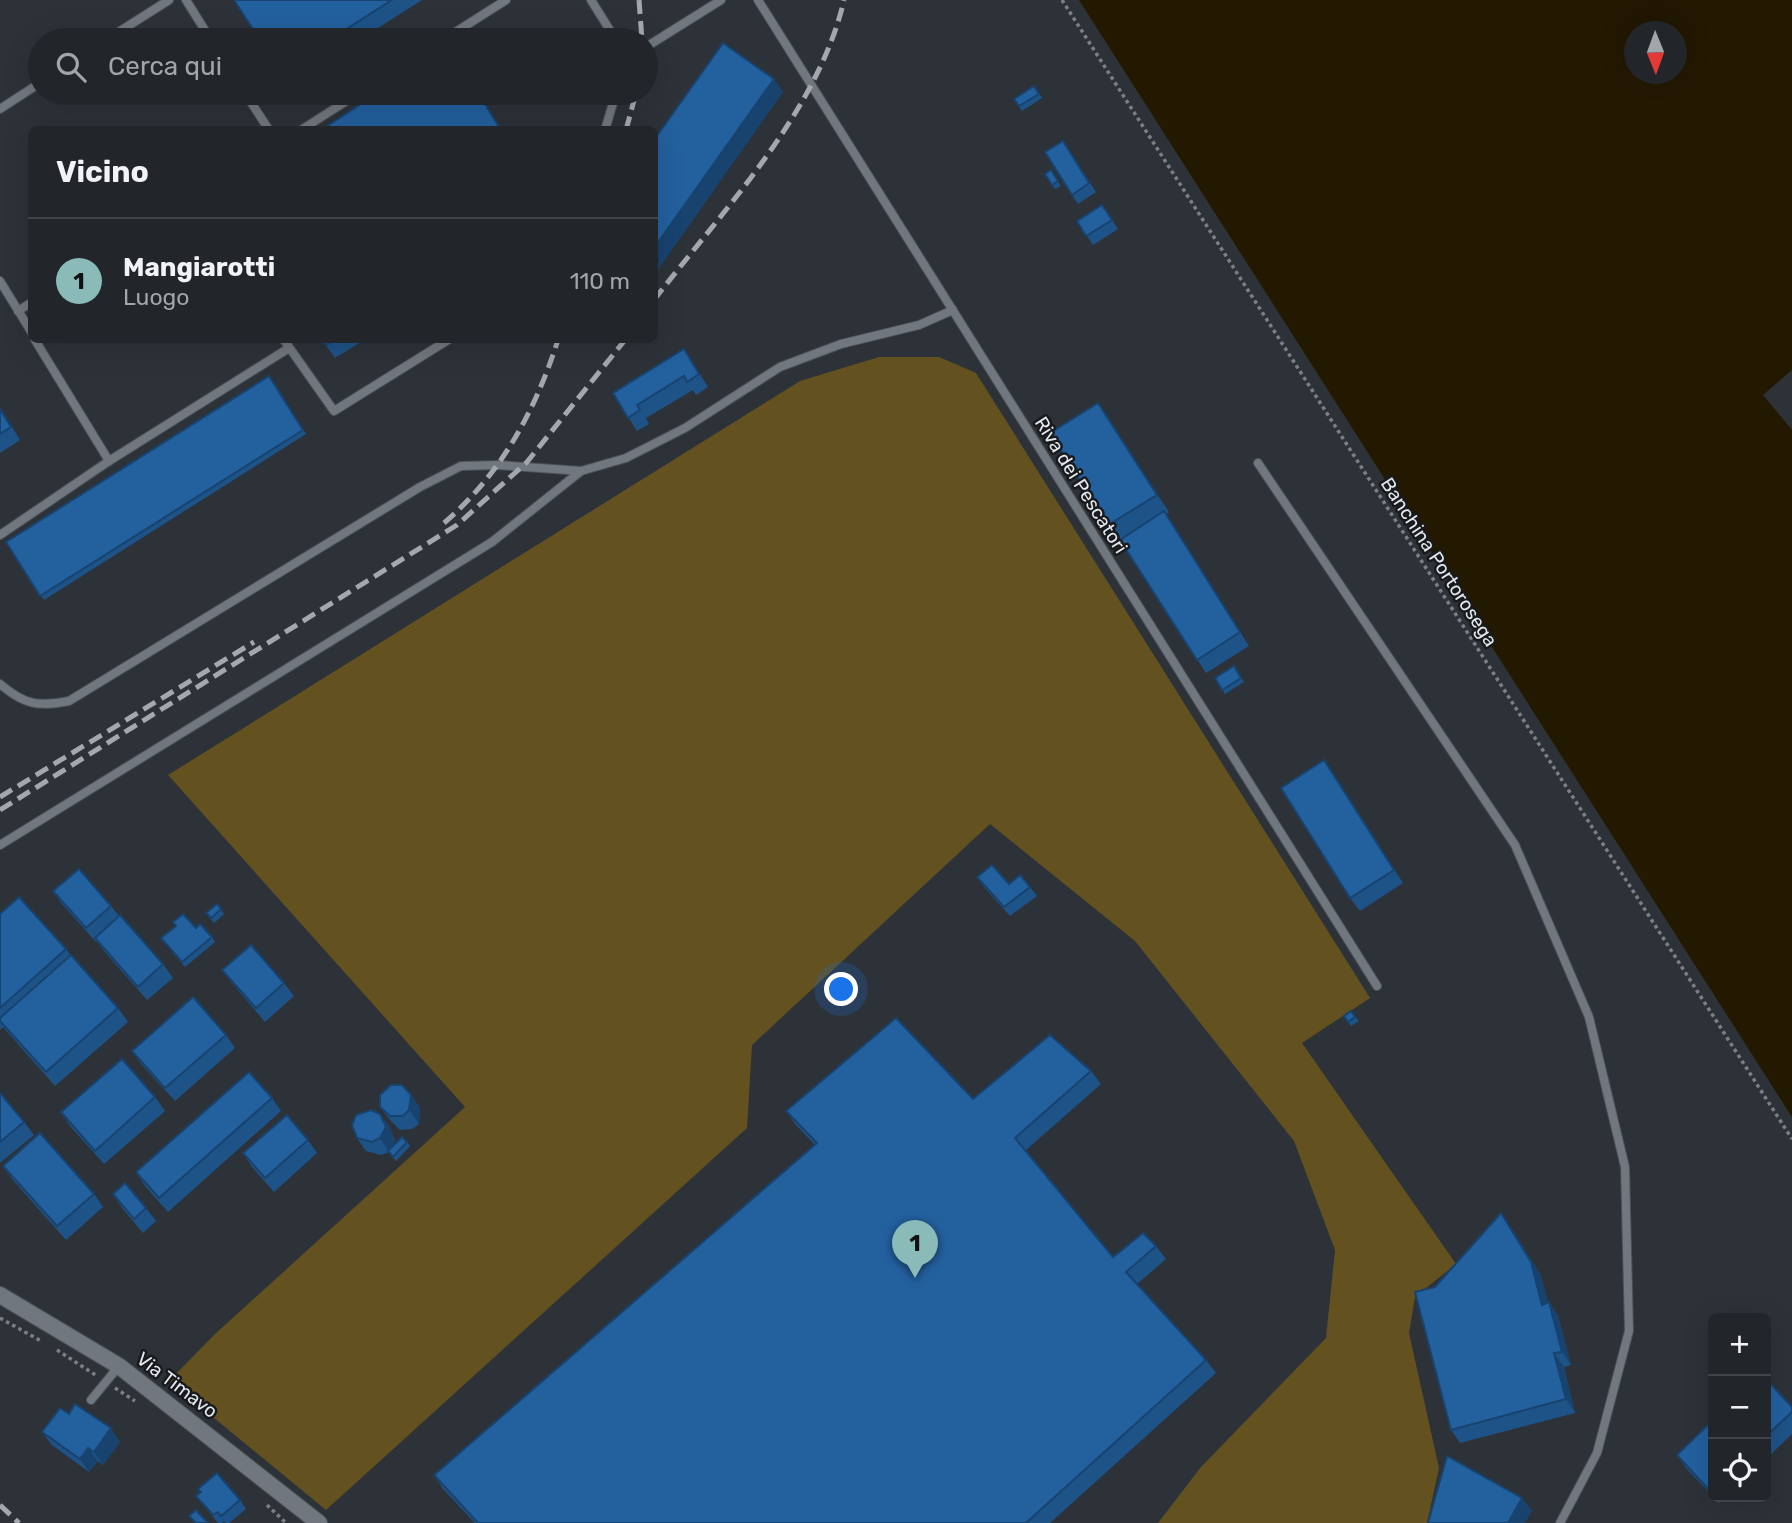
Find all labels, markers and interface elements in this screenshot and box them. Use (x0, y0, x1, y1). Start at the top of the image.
north arrow (1624, 21, 1687, 84)
search box (28, 28, 658, 105)
icon: search (52, 48, 90, 86)
text: Cerca qui (108, 51, 222, 82)
text: Vicino (56, 154, 149, 190)
text: Mangiarotti (123, 252, 275, 283)
text: 1 (73, 267, 85, 295)
text: 110 m (570, 267, 630, 295)
text: Luogo (123, 283, 190, 311)
street label: Riva dei Pescatori (1030, 412, 1132, 558)
street label: Banchina Portorosega (1376, 473, 1502, 651)
your location (824, 972, 858, 1006)
pin: 1 (892, 1220, 938, 1278)
map controls (1708, 1313, 1771, 1502)
button: + (1708, 1313, 1771, 1376)
street label: Via Timavo (132, 1347, 222, 1423)
button: − (1708, 1376, 1771, 1439)
button: locate (1708, 1439, 1771, 1502)

